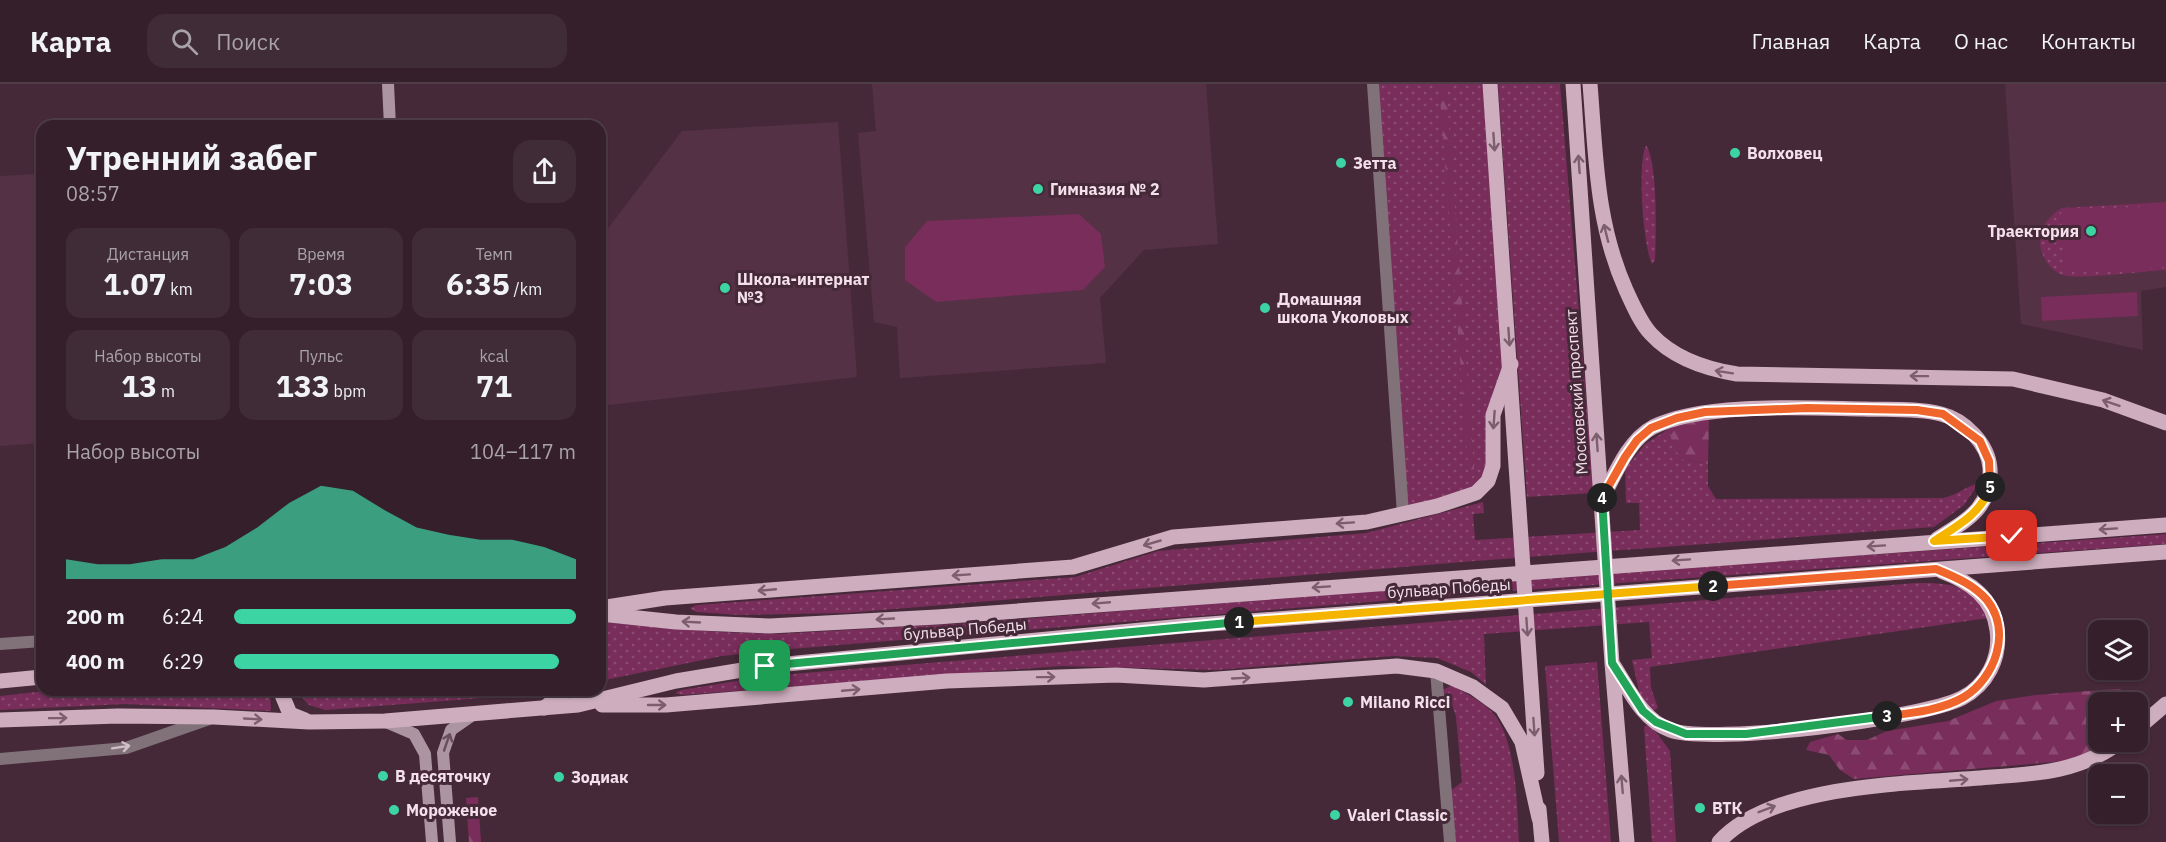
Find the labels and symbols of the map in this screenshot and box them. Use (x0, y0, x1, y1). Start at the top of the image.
one-way arrow (1489, 132, 1500, 152)
place label: Волховец (1747, 143, 1822, 163)
marker: Волховец (1728, 146, 1742, 160)
place label: Зетта (1353, 153, 1397, 173)
one-way arrow (1573, 154, 1584, 174)
marker: Зетта (1334, 156, 1348, 170)
place label: Гимназия № 2 (1050, 179, 1160, 199)
marker: Гимназия № 2 (1031, 182, 1045, 196)
place label: Траектория (1987, 221, 2079, 241)
one-way arrow (1599, 224, 1611, 243)
marker: Траектория (2084, 224, 2098, 238)
place label: Школа-интернат №3 (737, 269, 870, 307)
marker: Школа-интернат №3 (718, 281, 732, 295)
place label: Домашняя школа Уколовых (1277, 289, 1409, 327)
marker: Домашняя школа Уколовых (1258, 301, 1272, 315)
street label: Московский проспект (1560, 308, 1592, 475)
one-way arrow (1504, 326, 1515, 346)
one-way arrow (1715, 366, 1735, 377)
one-way arrow (1910, 370, 1930, 382)
one-way arrow (2102, 397, 2121, 408)
one-way arrow (1489, 410, 1500, 429)
one-way arrow (1591, 433, 1602, 453)
pin: 5 (1975, 472, 2005, 502)
pin: 4 (1587, 483, 1617, 513)
pin (1986, 510, 2037, 561)
one-way arrow (1336, 518, 1356, 529)
one-way arrow (2098, 524, 2118, 535)
one-way arrow (1143, 537, 1162, 549)
one-way arrow (1866, 540, 1886, 551)
one-way arrow (1672, 555, 1692, 566)
one-way arrow (952, 570, 971, 581)
pin: 2 (1698, 571, 1728, 601)
street label: бульвар Победы (1387, 574, 1511, 602)
one-way arrow (1311, 581, 1331, 592)
one-way arrow (757, 585, 777, 596)
one-way arrow (1091, 598, 1111, 609)
pin: 1 (1224, 607, 1254, 637)
one-way arrow (876, 614, 896, 625)
street label: бульвар Победы (903, 614, 1027, 644)
one-way arrow (681, 617, 701, 628)
one-way arrow (1522, 617, 1533, 637)
pin (739, 640, 790, 691)
one-way arrow (1035, 671, 1055, 683)
one-way arrow (1230, 672, 1250, 683)
one-way arrow (841, 684, 861, 695)
place label: Milano Ricci (1360, 692, 1450, 712)
marker: Milano Ricci (1341, 695, 1355, 709)
one-way arrow (647, 699, 667, 711)
pin: 3 (1872, 701, 1902, 731)
one-way arrow (48, 712, 68, 724)
one-way arrow (243, 714, 263, 725)
one-way arrow (1528, 716, 1539, 736)
one-way arrow (442, 733, 453, 752)
one-way arrow (111, 742, 130, 753)
place label: В десяточку (395, 766, 491, 786)
place label: Зодиак (571, 767, 629, 787)
marker: В десяточку (376, 769, 390, 783)
marker: Зодиак (552, 770, 566, 784)
one-way arrow (1616, 774, 1627, 794)
one-way arrow (1948, 774, 1968, 785)
place label: ВТК (1712, 798, 1743, 818)
place label: Мороженое (406, 800, 497, 820)
marker: ВТК (1693, 801, 1707, 815)
marker: Мороженое (387, 803, 401, 817)
one-way arrow (1757, 803, 1775, 814)
place label: Valeri Classic (1347, 805, 1448, 825)
marker: Valeri Classic (1328, 808, 1342, 822)

